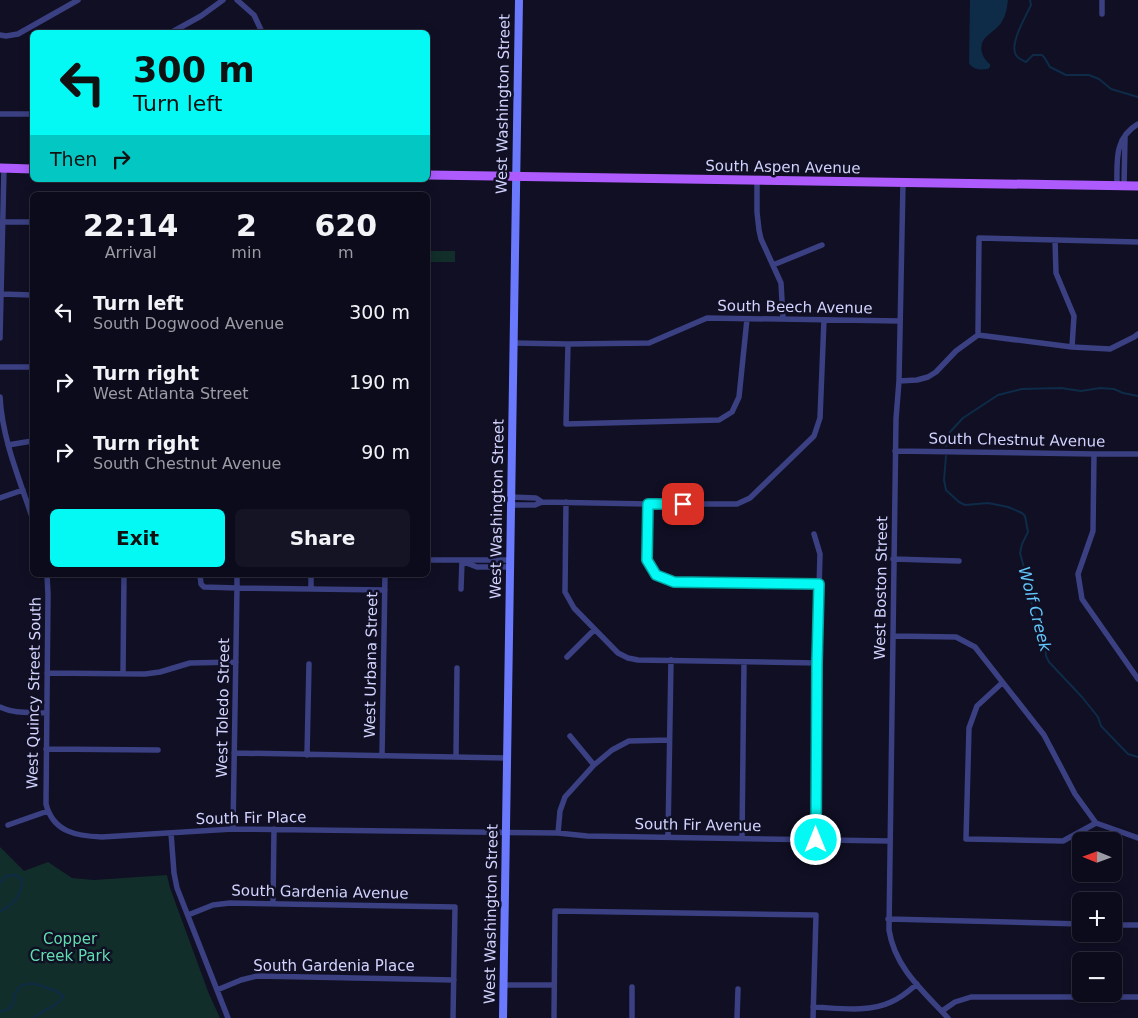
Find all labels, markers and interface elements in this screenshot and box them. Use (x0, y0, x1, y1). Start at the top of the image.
street label: West Washington Street (492, 14, 514, 194)
icon: left (50, 50, 115, 115)
text: 300 m (133, 50, 255, 90)
text: Turn left (133, 91, 222, 116)
icon: right (107, 145, 135, 173)
text: Then (50, 148, 97, 170)
street label: South Aspen Avenue (705, 157, 861, 177)
text: 22:14 (83, 208, 178, 243)
text: 2 (236, 208, 257, 243)
text: 620 (314, 208, 377, 243)
text: Arrival (105, 243, 157, 262)
text: min (231, 243, 262, 262)
text: m (338, 243, 354, 262)
text: Turn left (93, 292, 184, 314)
street label: South Beech Avenue (717, 297, 873, 317)
icon: left (50, 298, 78, 326)
text: 300 m (349, 301, 410, 323)
text: South Dogwood Avenue (93, 314, 284, 333)
text: Turn right (93, 362, 199, 384)
icon: right (50, 368, 78, 396)
text: 190 m (349, 371, 410, 393)
text: West Atlanta Street (93, 384, 249, 403)
street label: West Washington Street (486, 419, 508, 599)
street label: South Chestnut Avenue (929, 429, 1105, 451)
text: Turn right (93, 432, 199, 454)
icon: right (50, 438, 78, 466)
text: 90 m (361, 441, 410, 463)
text: South Chestnut Avenue (93, 454, 281, 473)
pin (662, 483, 704, 525)
icon: arrive (669, 490, 697, 518)
button: Exit (50, 509, 225, 567)
button: Share (235, 509, 410, 567)
street label: West Boston Street (871, 516, 891, 660)
water label: Wolf Creek (1015, 564, 1056, 654)
street label: West Urbana Street (361, 591, 381, 738)
street label: West Quincy Street South (23, 597, 45, 789)
street label: West Toledo Street (213, 638, 233, 778)
street label: South Fir Place (195, 808, 307, 828)
position arrow (789, 813, 841, 865)
street label: South Fir Avenue (634, 815, 762, 835)
street label: West Washington Street (480, 824, 502, 1004)
north arrow (1072, 832, 1122, 882)
map controls (1072, 832, 1122, 1002)
street label: South Gardenia Avenue (231, 881, 409, 903)
button: + (1072, 892, 1122, 942)
park label: Copper Creek Park (30, 930, 111, 965)
button: − (1072, 952, 1122, 1002)
street label: South Gardenia Place (253, 957, 415, 975)

